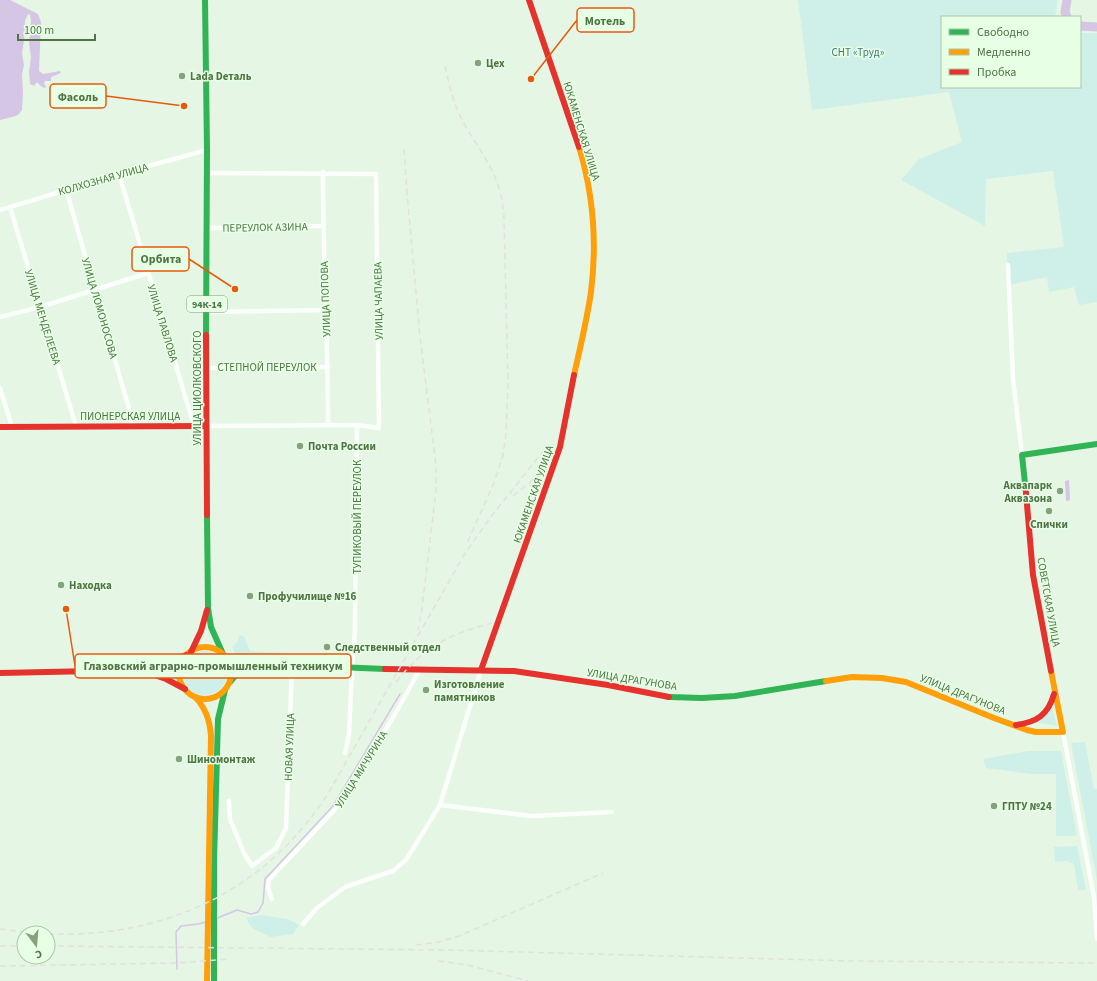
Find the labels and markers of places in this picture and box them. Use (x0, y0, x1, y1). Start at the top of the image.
callout: Мотель (577, 8, 634, 32)
place label: Цех (486, 56, 505, 71)
marker: Цех (473, 58, 483, 68)
place label: Lada Dеталь (190, 69, 252, 84)
marker: Lada Dеталь (177, 71, 187, 81)
callout: Фасоль (50, 84, 106, 108)
callout: Орбита (132, 247, 189, 271)
place label: Почта России (308, 439, 376, 454)
marker: Почта России (295, 441, 305, 451)
place label: Аквапарк Аквазона (1003, 478, 1052, 506)
marker: Аквапарк Аквазона (1055, 486, 1065, 496)
marker: Спички (1044, 506, 1054, 516)
place label: Спички (1030, 517, 1068, 532)
place label: Находка (69, 578, 112, 593)
marker: Находка (56, 580, 66, 590)
place label: Профучилище №16 (258, 589, 357, 604)
marker: Профучилище №16 (245, 591, 255, 601)
place label: Следственный отдел (335, 640, 441, 655)
marker: Следственный отдел (322, 642, 332, 652)
callout: Глазовский аграрно-промышленный техникум (75, 654, 351, 678)
place label: Изготовление памятников (434, 677, 505, 705)
marker: Изготовление памятников (421, 685, 431, 695)
place label: Шиномонтаж (187, 752, 256, 767)
marker: Шиномонтаж (174, 754, 184, 764)
place label: ГПТУ №24 (1002, 799, 1052, 814)
marker: ГПТУ №24 (989, 801, 999, 811)

